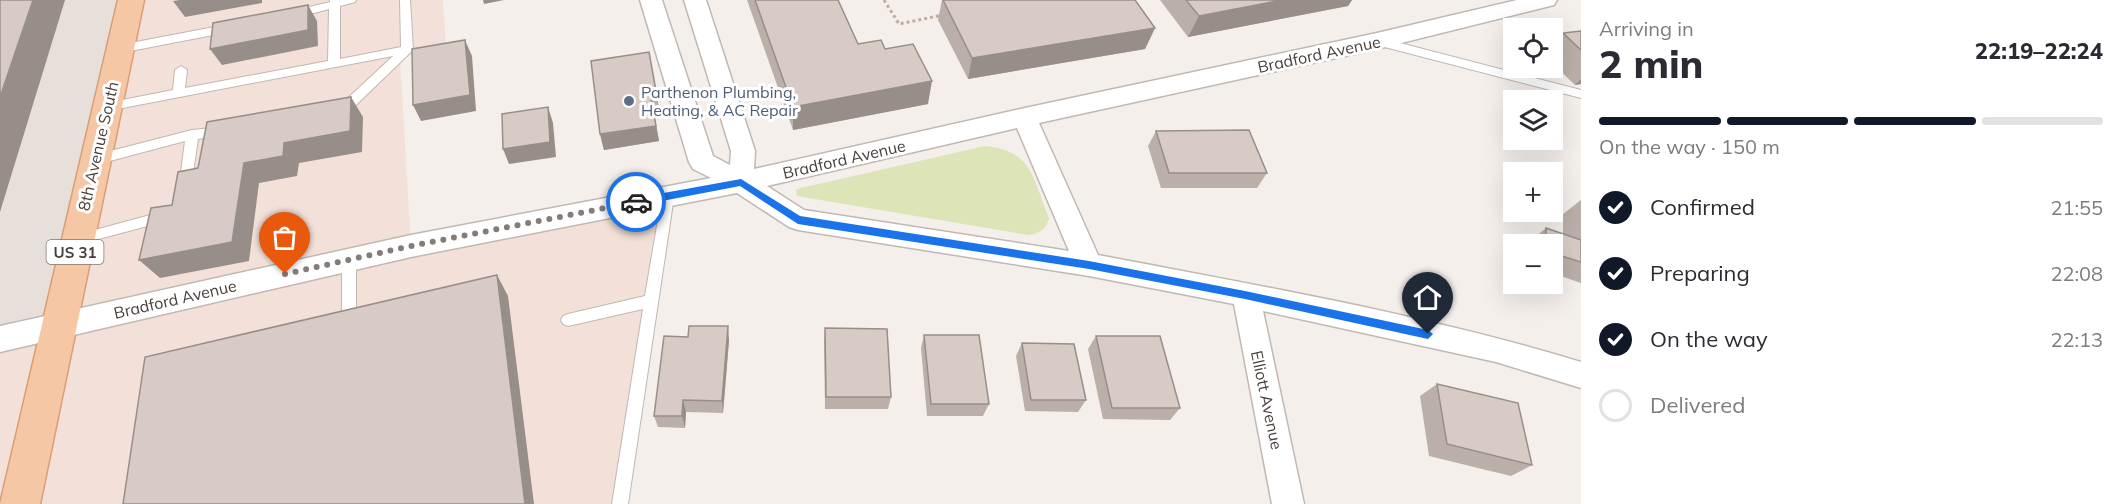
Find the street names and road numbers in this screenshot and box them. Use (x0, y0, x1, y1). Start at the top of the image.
street label: Bradford Avenue (1256, 31, 1382, 77)
street label: 8th Avenue South (73, 79, 123, 213)
street label: Bradford Avenue (781, 135, 907, 183)
road number: US 31 (46, 240, 104, 264)
street label: Bradford Avenue (112, 275, 238, 323)
street label: Elliott Avenue (1247, 349, 1287, 451)

